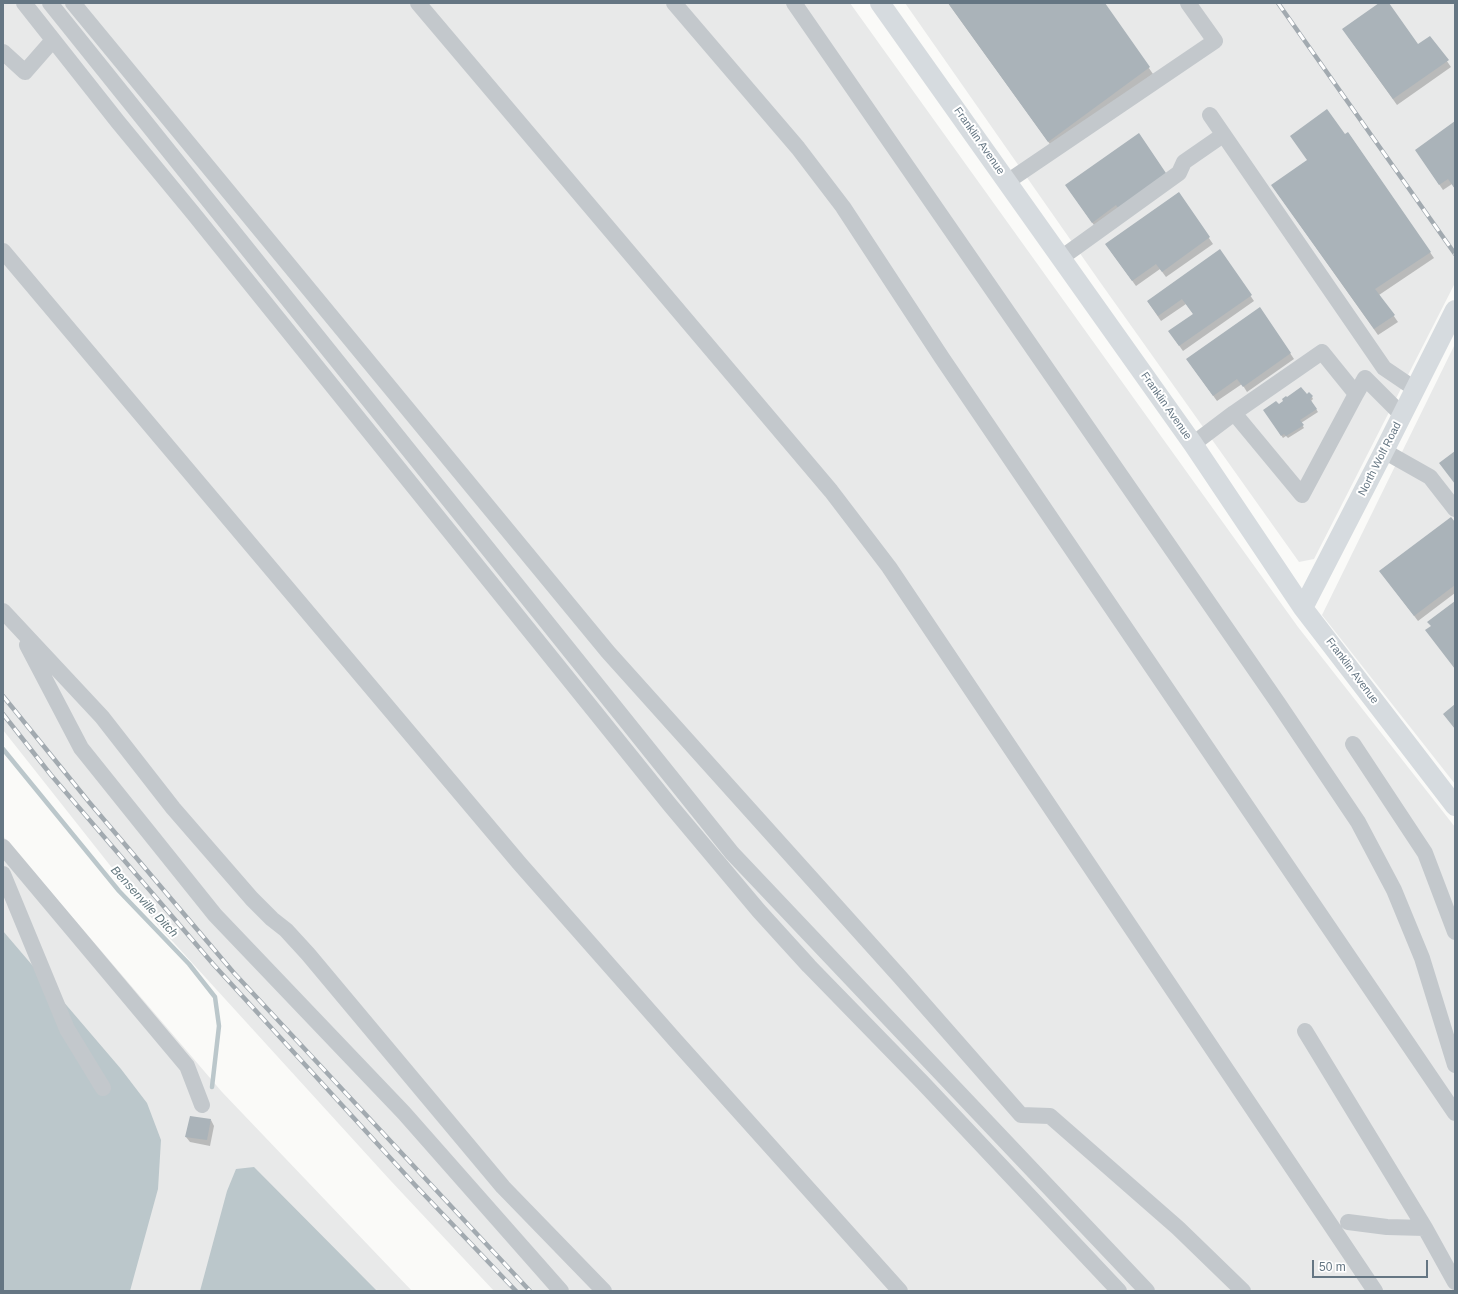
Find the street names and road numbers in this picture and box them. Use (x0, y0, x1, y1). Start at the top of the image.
street label: Franklin Avenue (951, 105, 1007, 177)
street label: Franklin Avenue (1138, 370, 1194, 442)
street label: North Wolf Road (1356, 420, 1404, 498)
street label: Franklin Avenue (1323, 635, 1381, 707)

